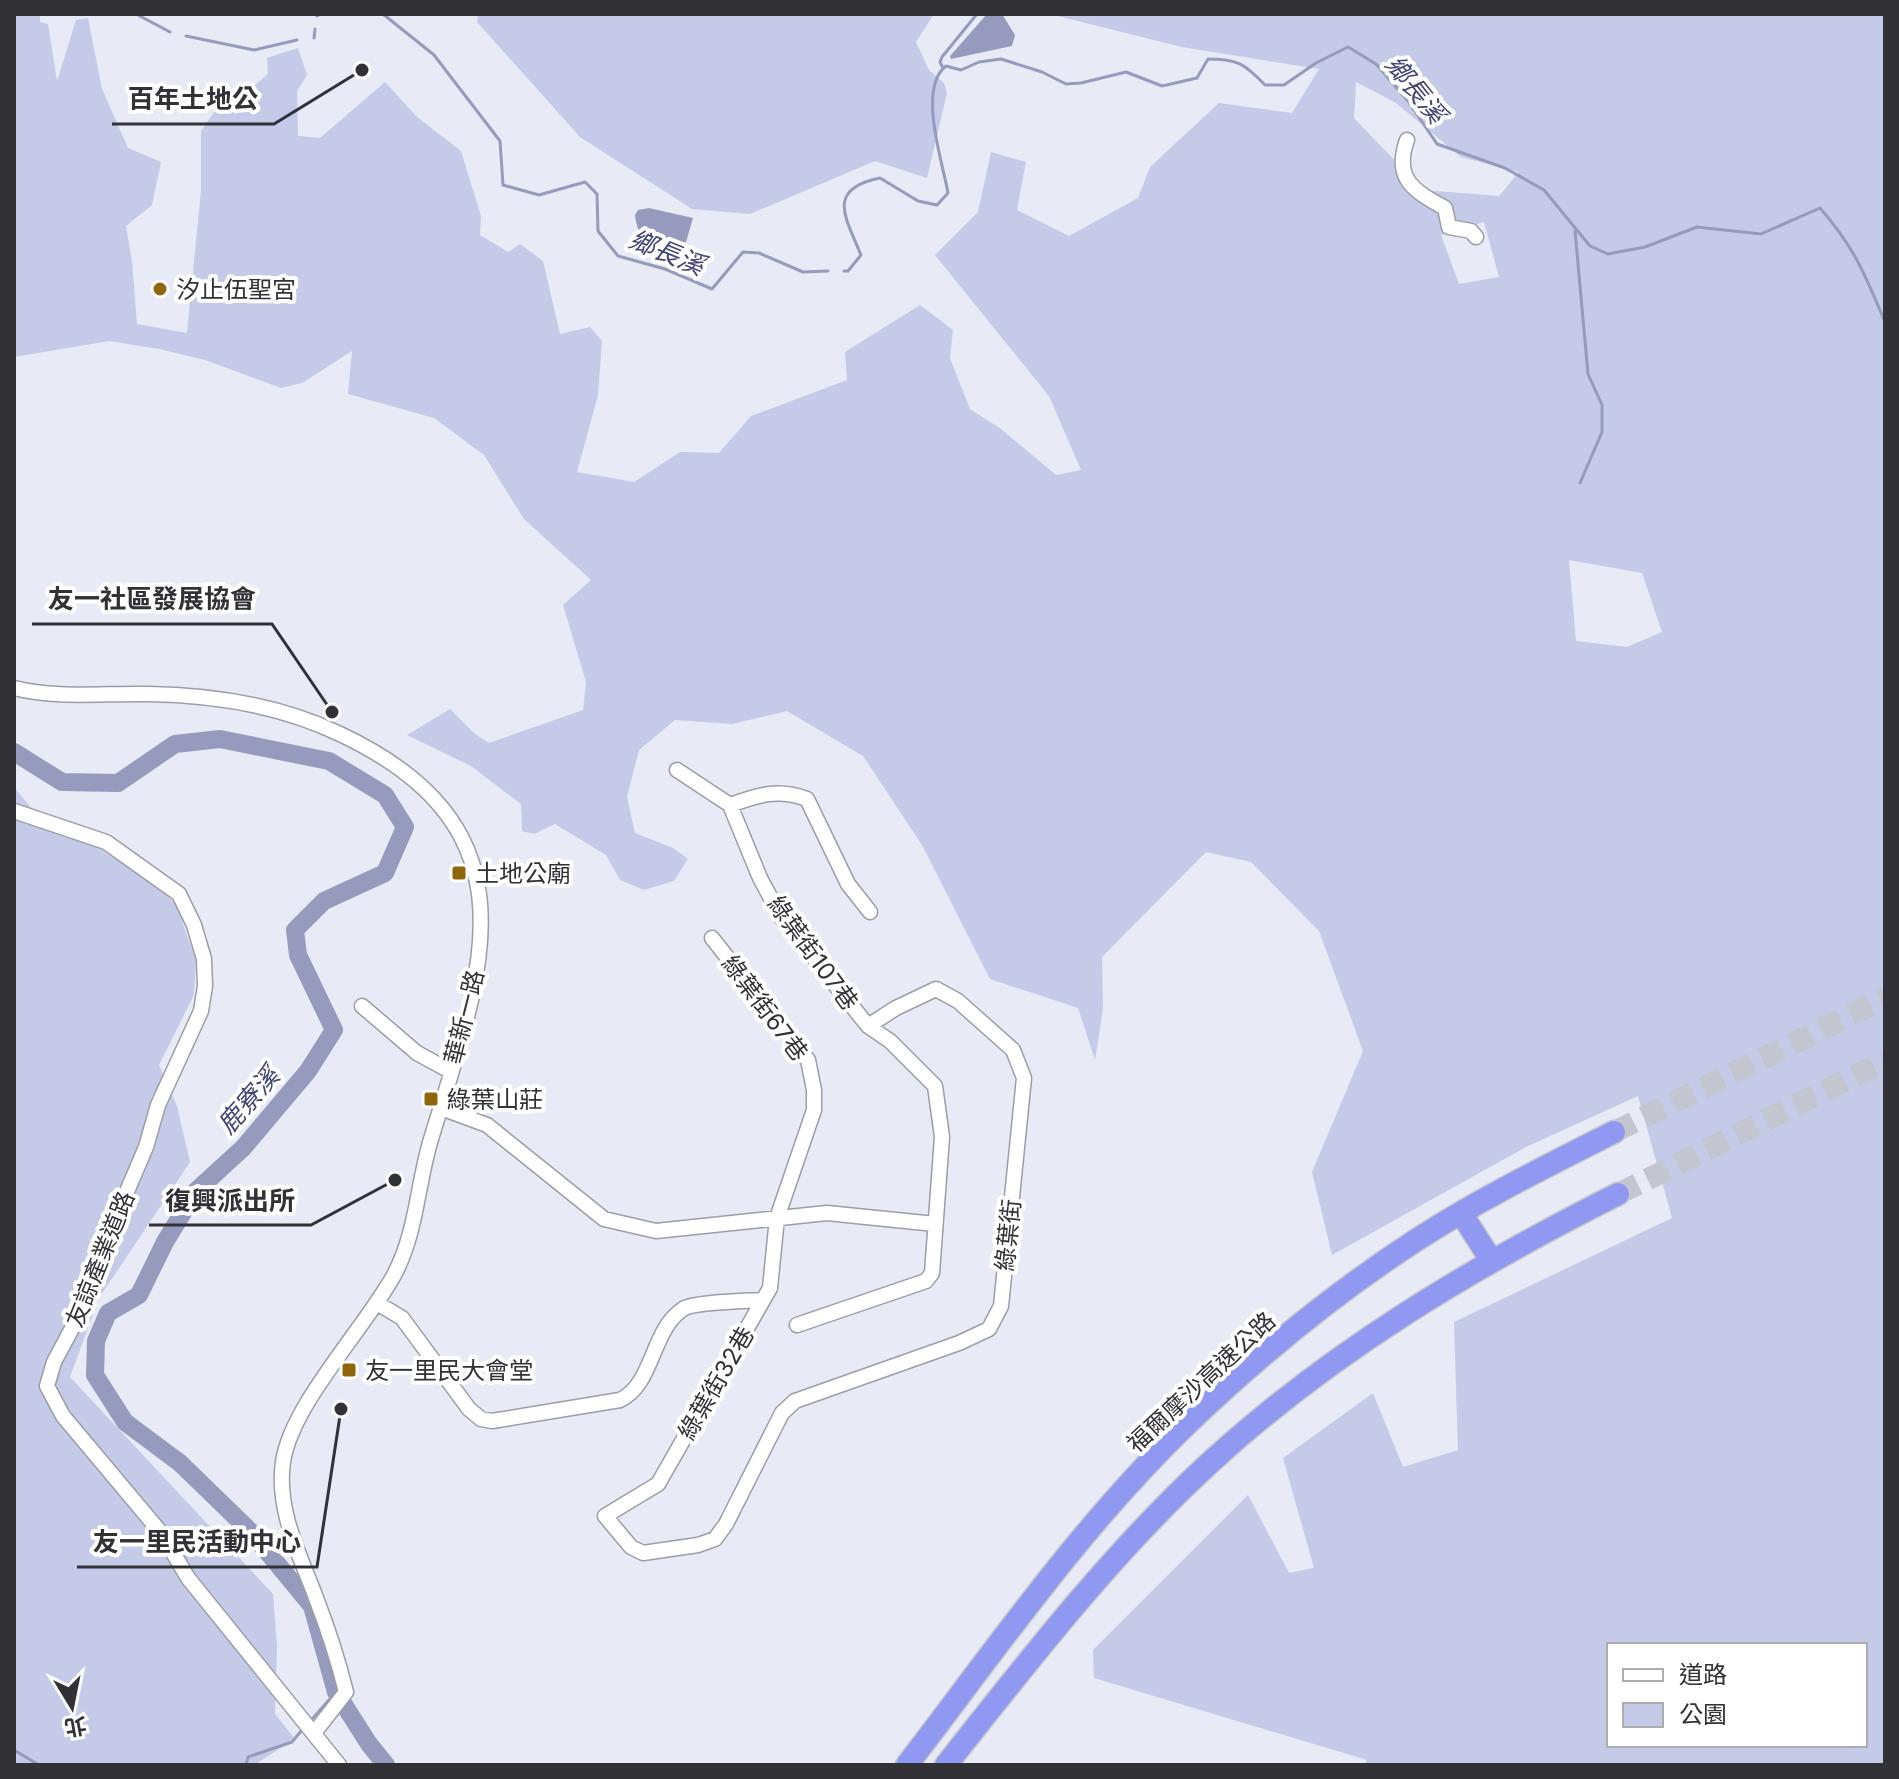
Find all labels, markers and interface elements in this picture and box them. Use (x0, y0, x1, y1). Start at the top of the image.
water label: 鄉長溪 (1379, 49, 1455, 132)
callout: 百年土地公 (112, 74, 274, 124)
text: 百年土地公 (128, 83, 258, 114)
water label: 鄉長溪 (625, 223, 713, 282)
place label: 汐止伍聖宮 (176, 275, 296, 304)
marker: 汐止伍聖宮 (151, 280, 169, 298)
callout: 友一社區發展協會 (32, 574, 272, 624)
text: 友一社區發展協會 (48, 583, 256, 614)
place label: 土地公廟 (475, 859, 571, 888)
marker: 土地公廟 (450, 864, 468, 882)
street label: 綠葉街107巷 (762, 890, 864, 1016)
street label: 綠葉街67巷 (716, 950, 814, 1066)
street label: 華新一路 (438, 967, 490, 1067)
water label: 鹿寮溪 (211, 1057, 288, 1140)
place label: 綠葉山莊 (447, 1085, 543, 1114)
marker: 綠葉山莊 (422, 1090, 440, 1108)
callout: 復興派出所 (149, 1175, 311, 1225)
text: 復興派出所 (165, 1185, 295, 1216)
street label: 友諒產業道路 (60, 1187, 140, 1331)
street label: 綠葉街 (990, 1198, 1026, 1272)
street label: 福爾摩沙高速公路 (1121, 1306, 1281, 1458)
street label: 綠葉街32巷 (672, 1321, 760, 1445)
place label: 友一里民大會堂 (365, 1356, 533, 1385)
marker: 友一里民大會堂 (340, 1361, 358, 1379)
callout: 友一里民活動中心 (77, 1517, 317, 1567)
text: 友一里民活動中心 (93, 1526, 301, 1557)
legend (1607, 1643, 1867, 1747)
text: 道路 (1679, 1660, 1727, 1689)
north arrow (32, 1667, 112, 1747)
text: 公園 (1679, 1700, 1727, 1729)
text: 北 (62, 1712, 89, 1741)

